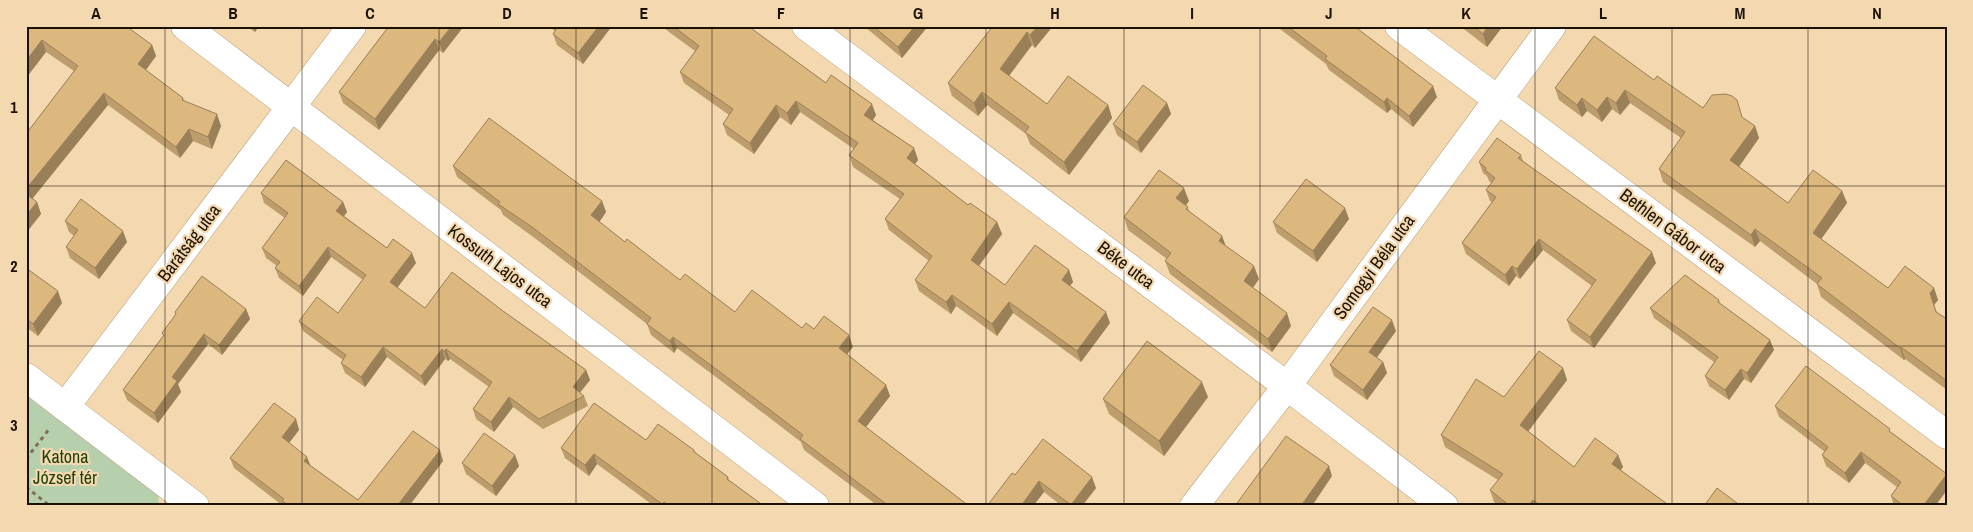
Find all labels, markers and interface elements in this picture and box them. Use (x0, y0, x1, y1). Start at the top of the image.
text: A (91, 2, 101, 24)
text: B (228, 2, 238, 24)
text: C (365, 2, 375, 24)
text: D (502, 2, 512, 24)
text: E (640, 2, 649, 24)
text: F (777, 2, 785, 24)
text: G (913, 2, 923, 24)
text: H (1050, 2, 1060, 24)
text: I (1190, 2, 1194, 24)
text: J (1325, 2, 1333, 24)
text: K (1461, 2, 1471, 24)
text: L (1599, 2, 1607, 24)
text: M (1735, 2, 1746, 24)
text: N (1872, 2, 1882, 24)
text: 1 (10, 96, 18, 118)
street label: Bethlen Gábor utca (1615, 182, 1732, 279)
street label: Barátság utca (151, 199, 226, 287)
street label: Somogyi Béla utca (1327, 209, 1420, 324)
street label: Kossuth Lajos utca (443, 218, 558, 313)
street label: Béke utca (1093, 235, 1160, 294)
text: 2 (10, 255, 18, 277)
text: 3 (10, 414, 18, 436)
park label: Katona József tér (33, 444, 97, 490)

